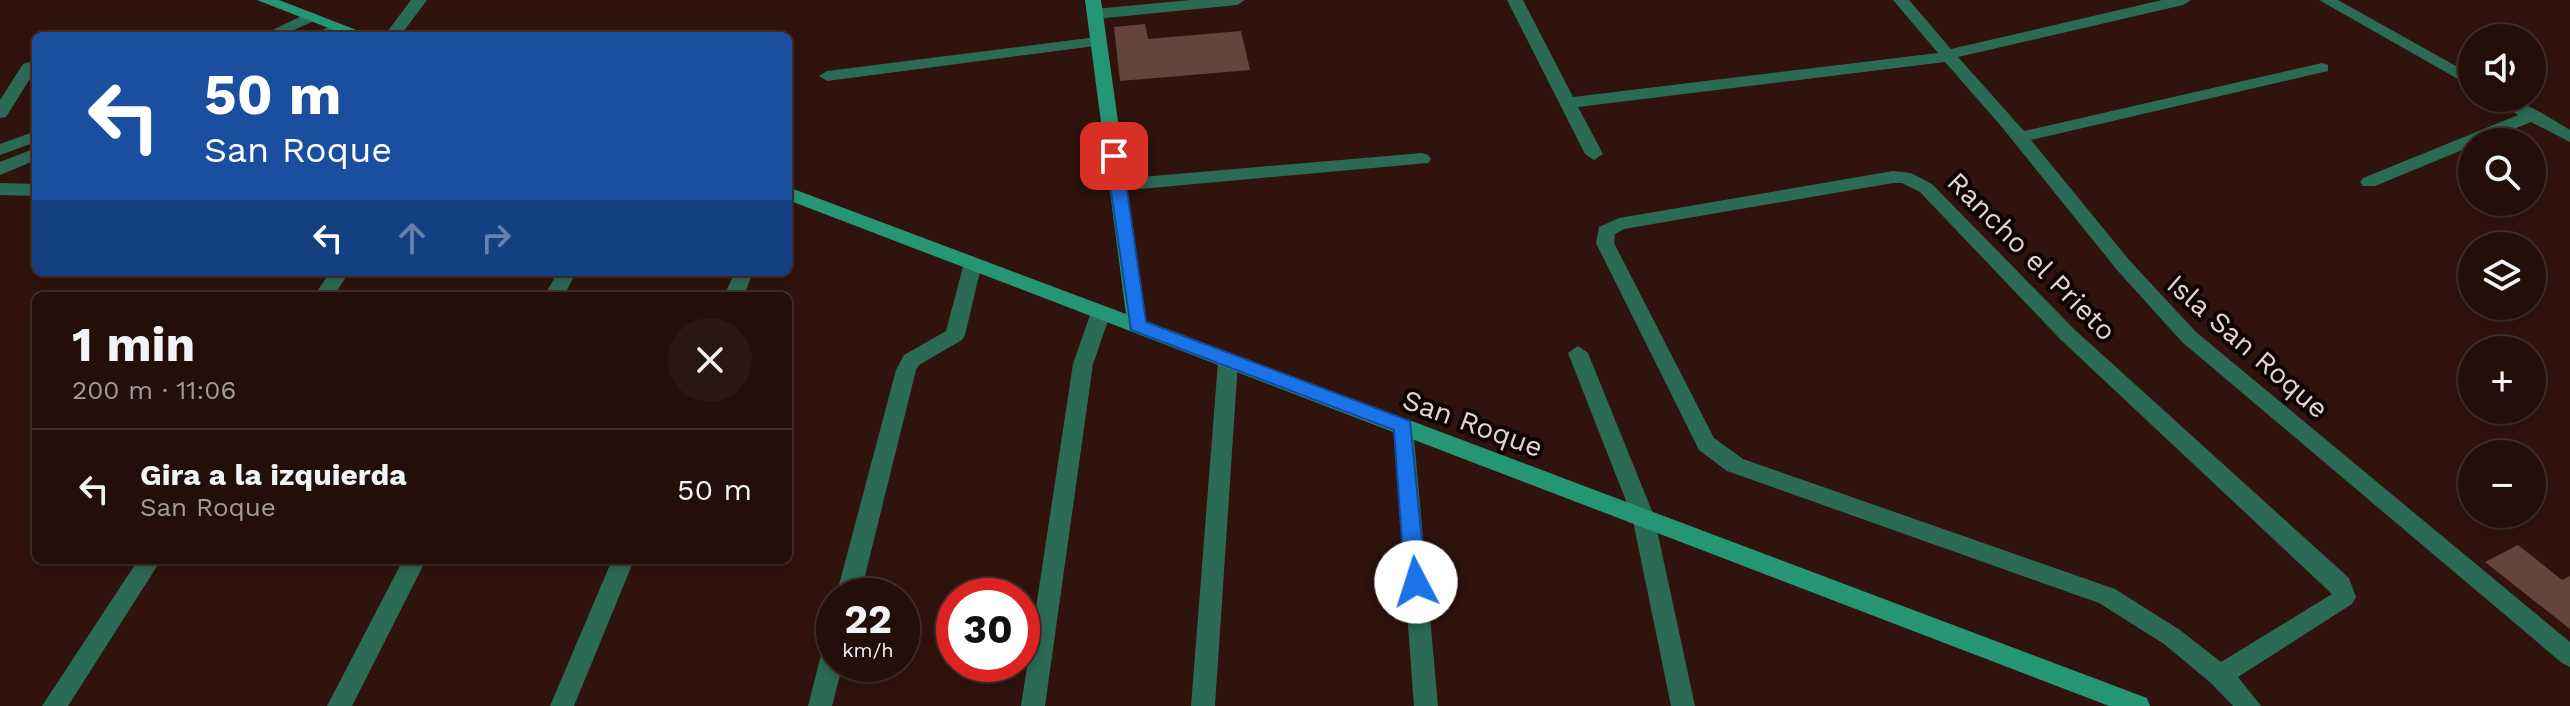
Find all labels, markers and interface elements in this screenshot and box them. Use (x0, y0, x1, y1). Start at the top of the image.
map controls (2458, 24, 2546, 528)
button: sound (2458, 24, 2546, 112)
text: 50 m (204, 62, 341, 128)
icon: left (72, 64, 176, 168)
pin (1080, 122, 1148, 190)
button: search (2458, 128, 2546, 216)
text: San Roque (204, 129, 392, 171)
icon: arrive (1092, 134, 1136, 178)
street label: Rancho el Prieto (1941, 165, 2123, 347)
icon: left (306, 216, 350, 260)
icon: ahead (390, 216, 434, 260)
icon: right (474, 216, 518, 260)
button: layers (2458, 232, 2546, 320)
street label: Isla San Roque (2160, 268, 2335, 425)
text: 1 min (72, 316, 195, 373)
button: close (668, 318, 752, 402)
button: + (2458, 336, 2546, 424)
text: 200 m · 11:06 (72, 375, 236, 405)
street label: San Roque (1398, 383, 1547, 464)
button: − (2458, 440, 2546, 528)
text: Gira a la izquierda (140, 457, 407, 492)
icon: left (72, 467, 116, 511)
text: 50 m (677, 472, 752, 507)
text: San Roque (140, 492, 276, 522)
position arrow (1374, 540, 1458, 624)
speed limit sign: 30 (936, 578, 1040, 682)
text: 22 (844, 596, 892, 643)
text: km/h (842, 638, 894, 662)

